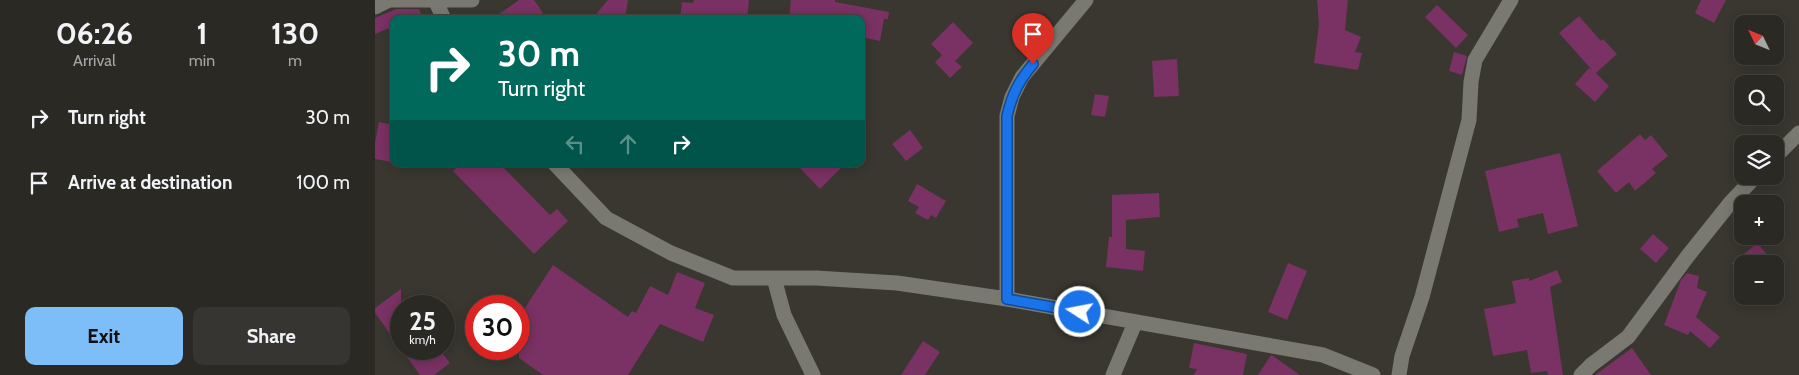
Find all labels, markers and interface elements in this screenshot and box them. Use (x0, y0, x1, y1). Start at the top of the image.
pin (1012, 13, 1054, 64)
text: 06:26 (56, 15, 133, 52)
text: 1 (196, 15, 208, 52)
text: 130 (271, 15, 319, 52)
north arrow (1734, 15, 1784, 65)
map controls (1734, 15, 1784, 305)
icon: arrive (1019, 20, 1047, 48)
text: 30 m (498, 32, 580, 75)
icon: right (415, 35, 480, 100)
text: Arrival (73, 51, 116, 70)
text: min (189, 51, 215, 70)
text: m (288, 51, 302, 70)
text: Turn right (498, 75, 585, 102)
button: search (1734, 75, 1784, 125)
icon: right (25, 104, 53, 132)
text: Turn right (68, 106, 146, 129)
text: 30 m (306, 106, 350, 129)
icon: left (561, 130, 589, 158)
icon: ahead (614, 130, 642, 158)
icon: right (667, 130, 695, 158)
button: layers (1734, 135, 1784, 185)
icon: arrive (25, 169, 53, 197)
text: Arrive at destination (68, 171, 232, 194)
text: 100 m (296, 171, 350, 194)
button: + (1734, 195, 1784, 245)
button: − (1734, 255, 1784, 305)
position arrow (1053, 285, 1105, 337)
speed limit sign: 30 (465, 295, 530, 360)
text: 25 (409, 306, 436, 336)
button: Exit (25, 307, 183, 365)
button: Share (193, 307, 350, 365)
text: km/h (409, 332, 436, 347)

